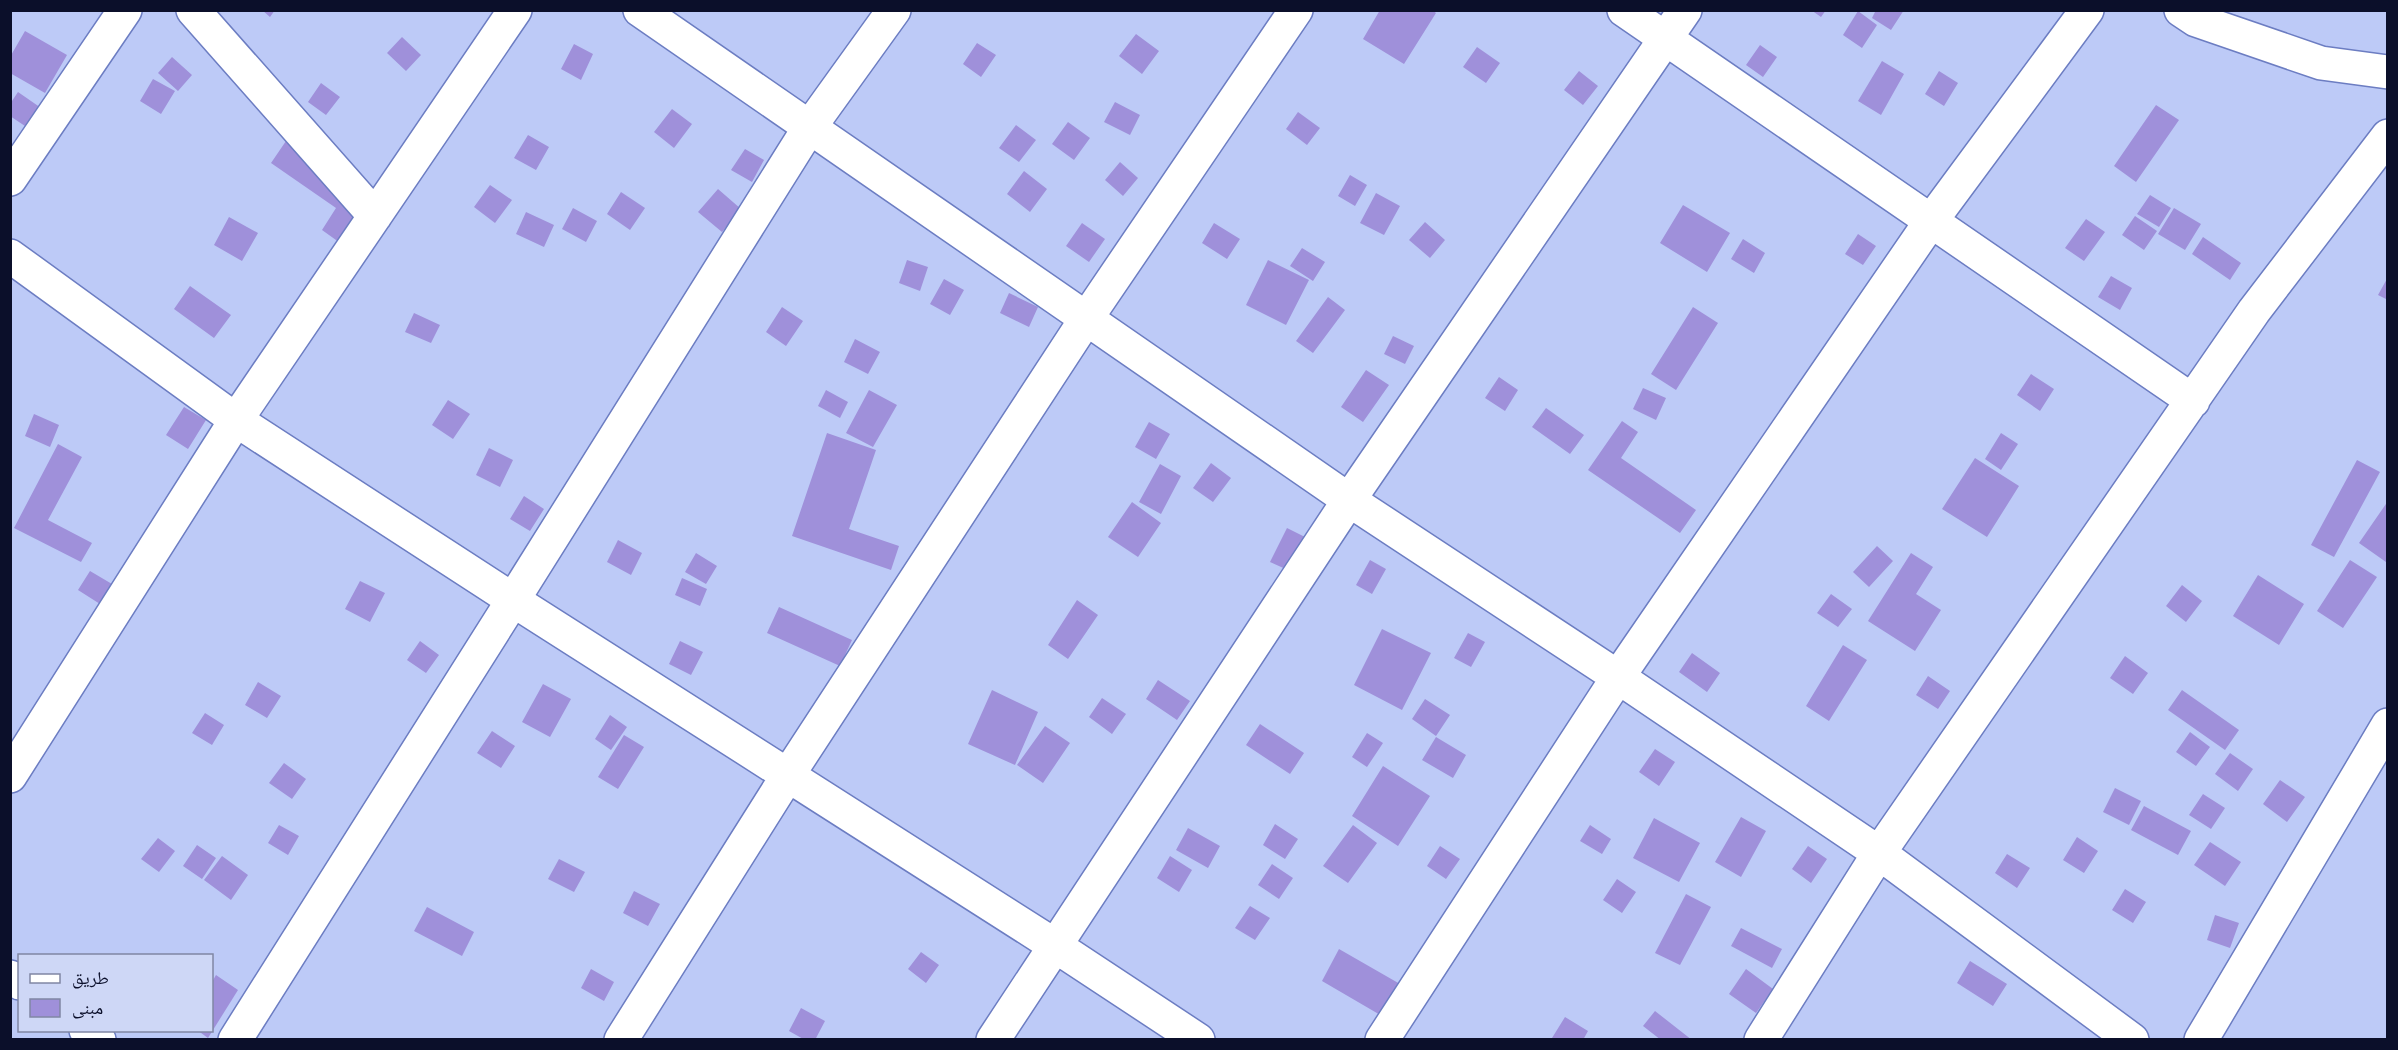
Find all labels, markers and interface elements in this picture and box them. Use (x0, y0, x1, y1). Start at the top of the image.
legend (18, 954, 213, 1032)
text: طريق (72, 966, 109, 989)
text: مبنى (72, 996, 103, 1019)

